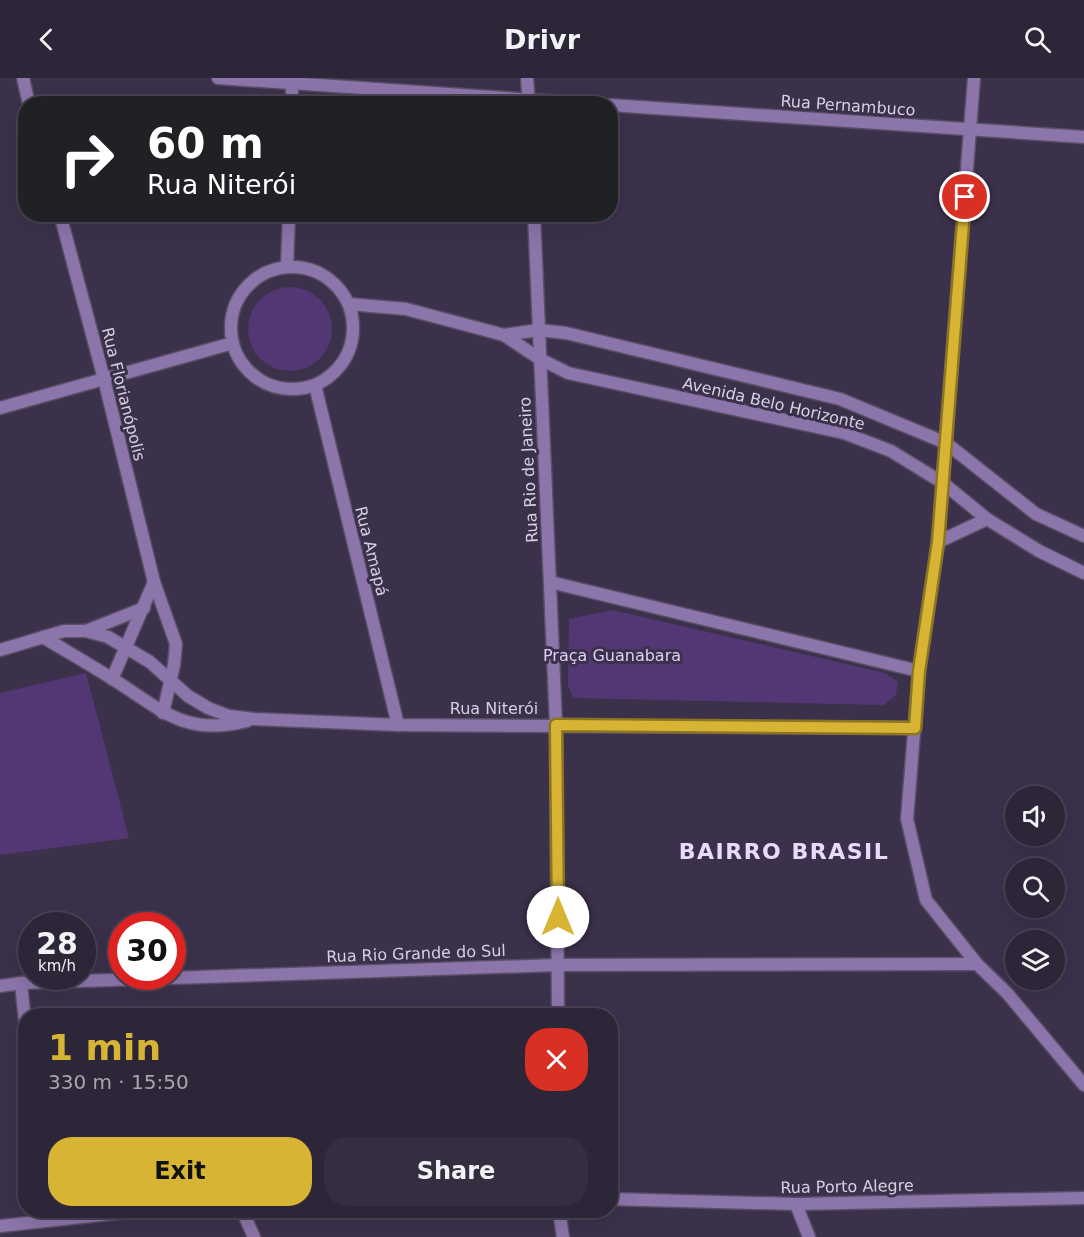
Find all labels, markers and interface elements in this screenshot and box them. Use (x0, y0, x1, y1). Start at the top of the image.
icon: back (30, 23, 63, 56)
icon: search (1021, 23, 1054, 56)
text: Drivr (504, 24, 580, 55)
street label: Rua Pernambuco (780, 91, 916, 120)
text: 60 m (147, 119, 264, 168)
icon: right (48, 120, 126, 198)
text: Rua Niterói (147, 169, 296, 200)
pin (939, 171, 990, 222)
icon: arrive (948, 180, 981, 213)
street label: Rua Florianópolis (98, 325, 149, 463)
street label: Avenida Belo Horizonte (681, 373, 867, 434)
street label: Rua Rio de Janeiro (515, 397, 542, 543)
street label: Rua Amapá (351, 504, 392, 598)
park label: Praça Guanabara (543, 646, 681, 665)
street label: Rua Niterói (450, 699, 538, 718)
map controls (1005, 786, 1065, 990)
button: sound (1005, 786, 1065, 846)
district label: BAIRRO BRASIL (679, 839, 889, 864)
button: search (1005, 858, 1065, 918)
position arrow (526, 885, 590, 949)
speed limit sign: 30 (108, 912, 186, 990)
text: 28 (36, 926, 78, 961)
button: layers (1005, 930, 1065, 990)
street label: Rua Rio Grande do Sul (326, 941, 506, 966)
text: km/h (38, 957, 76, 975)
text: 1 min (48, 1027, 161, 1068)
button: close (525, 1028, 588, 1091)
text: 330 m · 15:50 (48, 1070, 189, 1094)
button: Exit (48, 1137, 312, 1206)
button: Share (324, 1137, 588, 1206)
street label: Rua Porto Alegre (780, 1176, 914, 1197)

